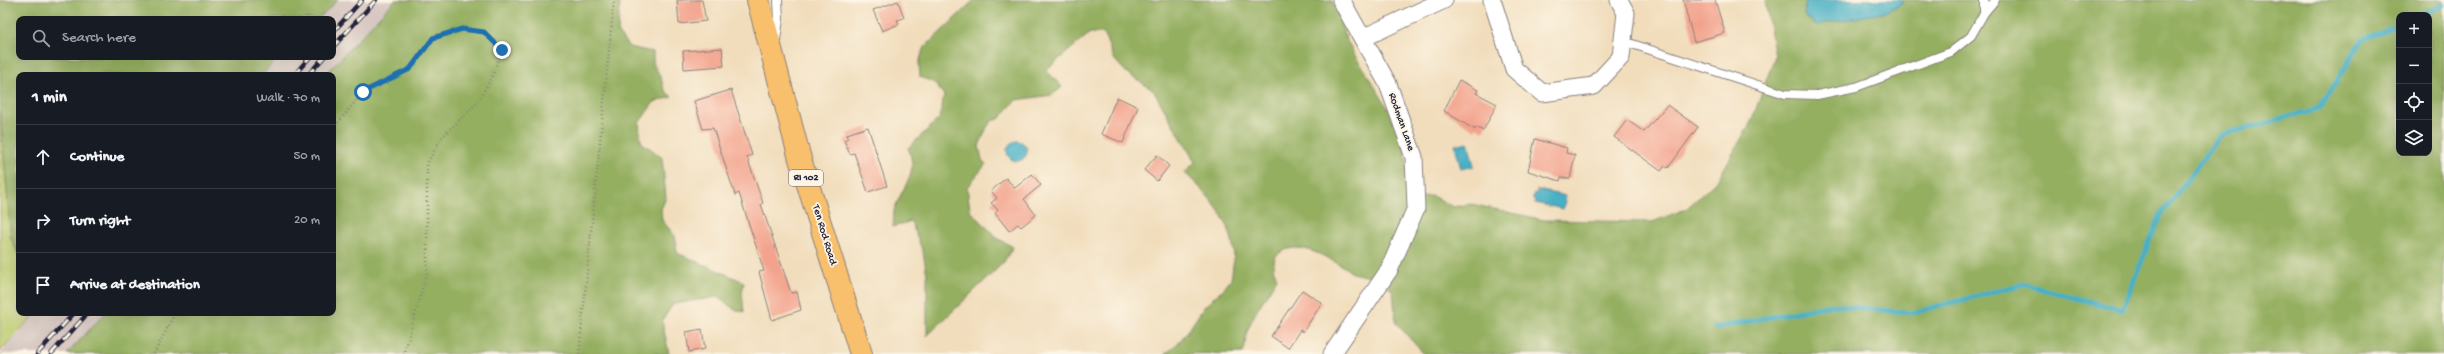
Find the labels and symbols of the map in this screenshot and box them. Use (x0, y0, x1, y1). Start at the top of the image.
route end (493, 41, 511, 59)
route start (354, 83, 372, 101)
street label: Rodman Lane (1385, 91, 1417, 153)
road number: RI 102 (789, 170, 823, 186)
street label: Ten Rod Road (809, 203, 839, 268)

